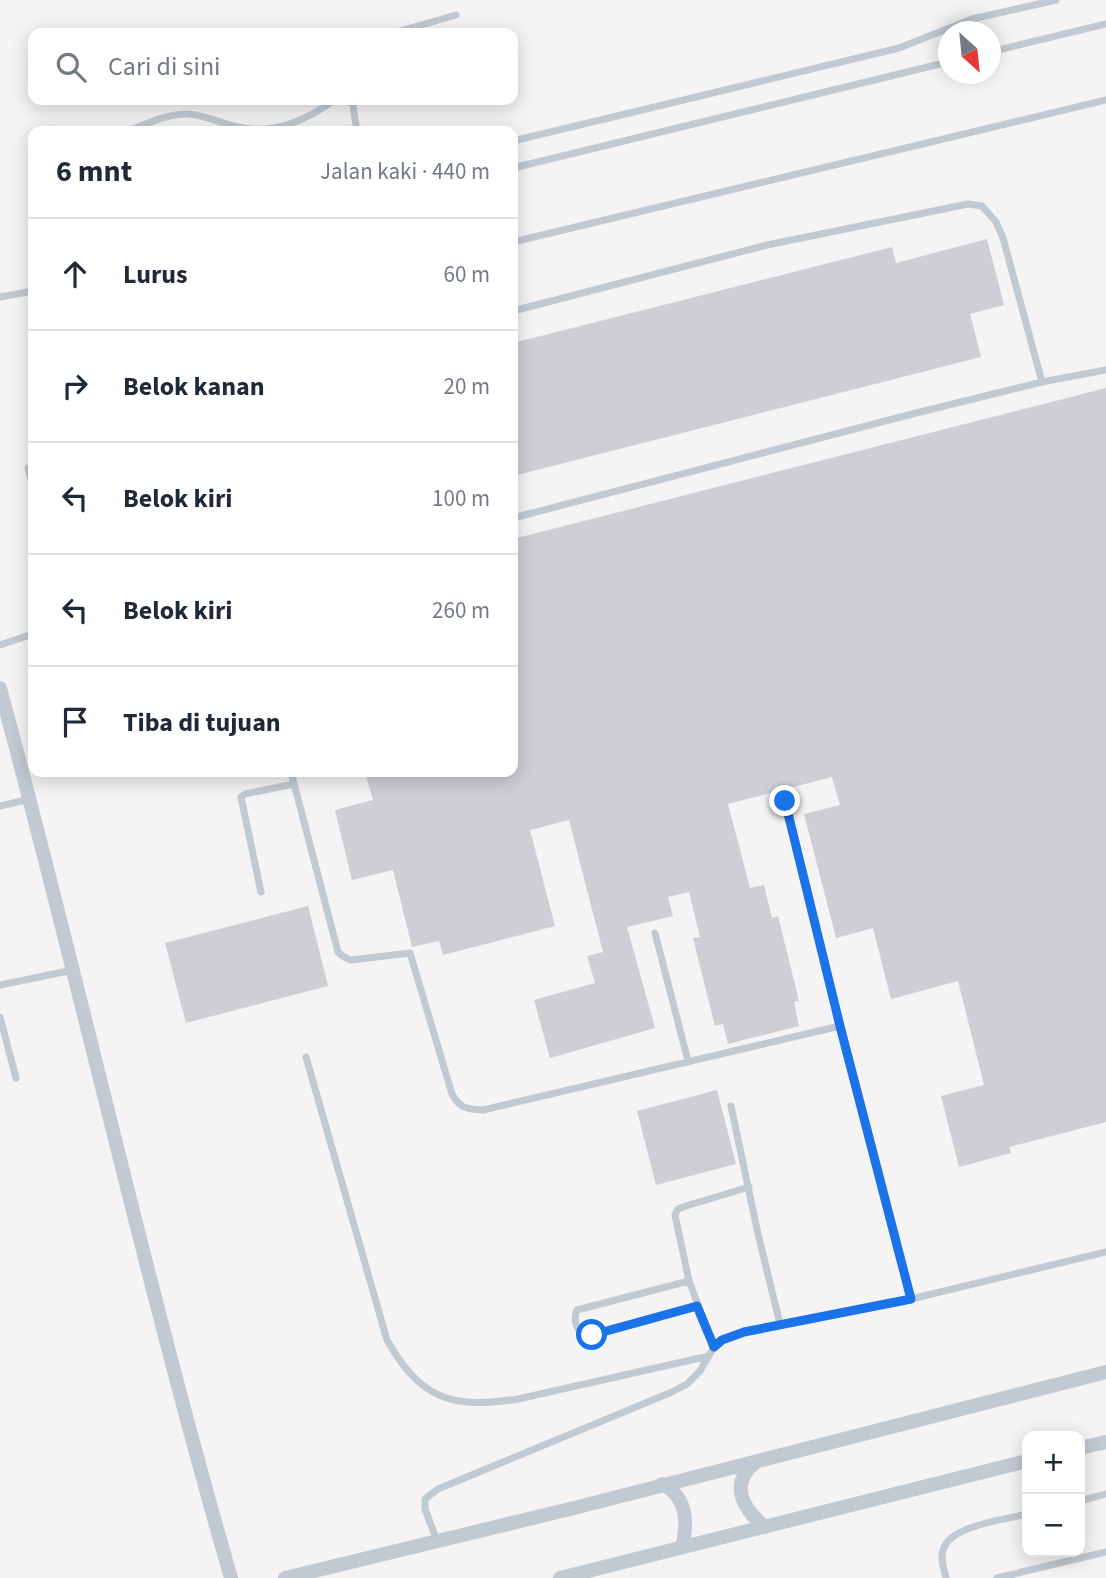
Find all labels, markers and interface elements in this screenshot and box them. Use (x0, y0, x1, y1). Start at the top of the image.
north arrow (938, 21, 1001, 84)
search box (28, 28, 518, 105)
icon: search (52, 48, 90, 86)
text: Cari di sini (108, 48, 221, 85)
text: 6 mnt (56, 150, 132, 193)
text: Jalan kaki · 440 m (320, 155, 490, 188)
icon: ahead (56, 255, 94, 293)
text: Lurus (123, 256, 188, 293)
text: 60 m (443, 258, 490, 291)
icon: right (56, 367, 94, 405)
text: Belok kanan (123, 368, 265, 405)
text: 20 m (443, 370, 490, 403)
icon: left (56, 479, 94, 517)
text: Belok kiri (123, 480, 232, 517)
text: 100 m (432, 482, 490, 515)
icon: left (56, 591, 94, 629)
text: Belok kiri (123, 592, 232, 629)
text: 260 m (432, 594, 490, 627)
icon: arrive (56, 703, 94, 741)
text: Tiba di tujuan (123, 704, 281, 741)
route end (769, 785, 800, 816)
route start (576, 1319, 607, 1350)
map controls (1022, 1431, 1085, 1557)
button: + (1022, 1431, 1085, 1494)
button: − (1022, 1494, 1085, 1557)

